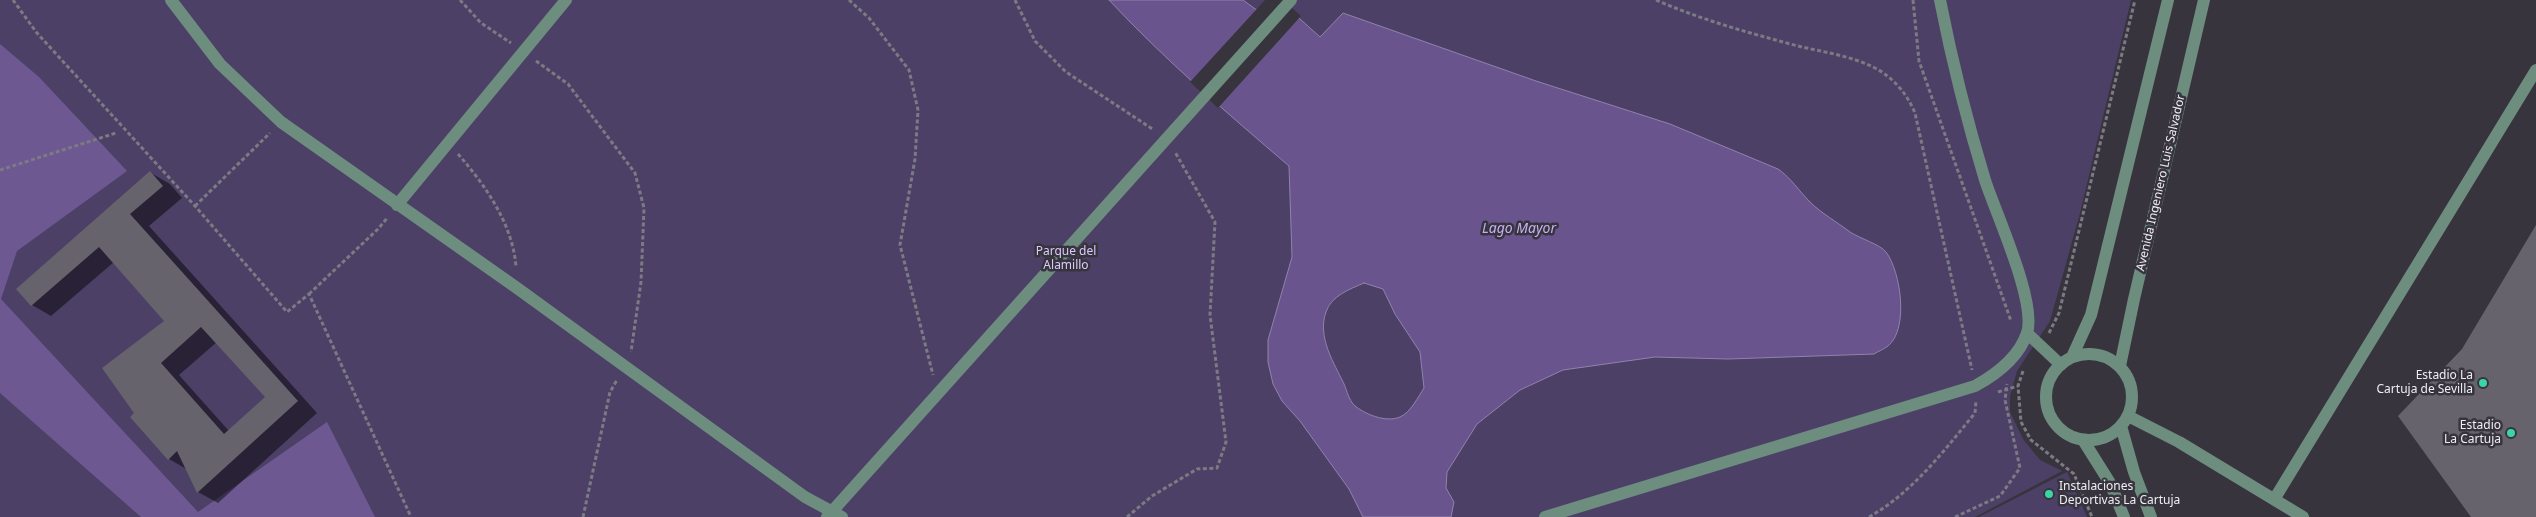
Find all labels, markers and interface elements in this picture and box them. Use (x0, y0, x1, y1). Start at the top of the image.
street label: Avenida Ingeniero Luis Salvador (2134, 93, 2188, 273)
water label: Lago Mayor (1482, 221, 1556, 237)
park label: Parque del Alamillo (1036, 245, 1096, 273)
place label: Estadio La Cartuja de Sevilla (2377, 369, 2473, 397)
marker: Estadio La Cartuja de Sevilla (2477, 377, 2489, 389)
place label: Estadio La Cartuja (2444, 419, 2501, 447)
marker: Estadio La Cartuja (2505, 427, 2517, 439)
place label: Instalaciones Deportivas La Cartuja (2059, 480, 2180, 508)
marker: Instalaciones Deportivas La Cartuja (2043, 488, 2055, 500)

